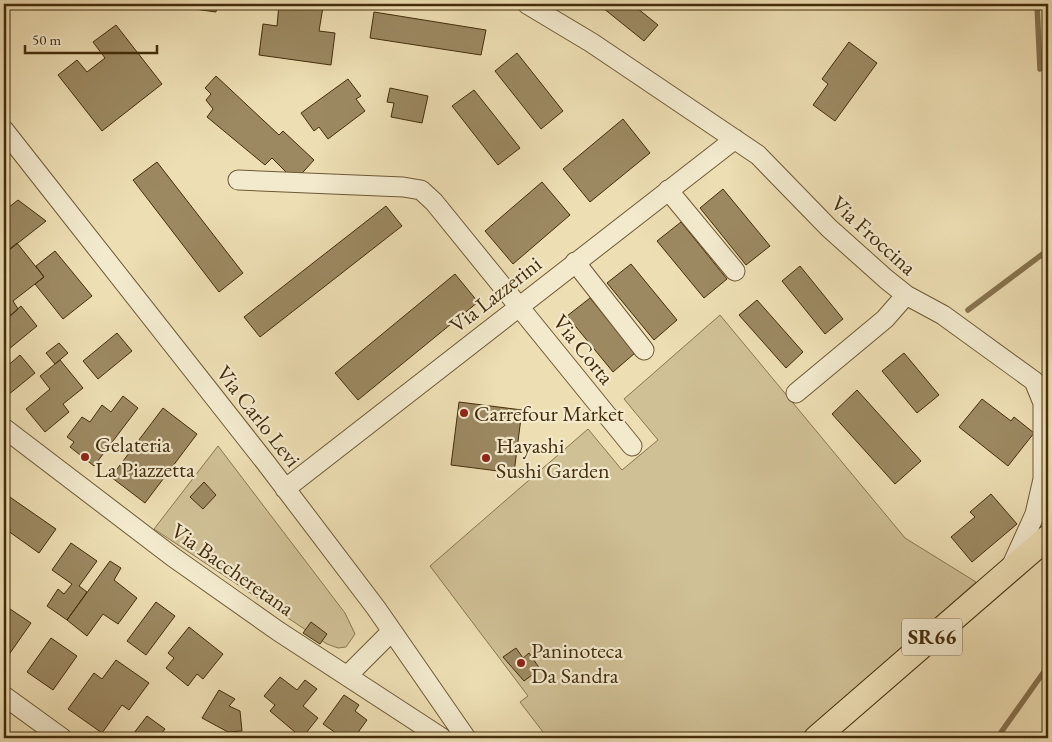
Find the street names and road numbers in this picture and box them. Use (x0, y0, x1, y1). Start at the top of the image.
street label: Via Froccina (825, 189, 923, 282)
street label: Via Lazzerini (443, 249, 547, 339)
street label: Via Corta (546, 308, 621, 391)
street label: Via Carlo Levi (210, 359, 307, 473)
street label: Via Baccheretana (165, 516, 300, 623)
road number: SR66 (902, 618, 962, 656)

